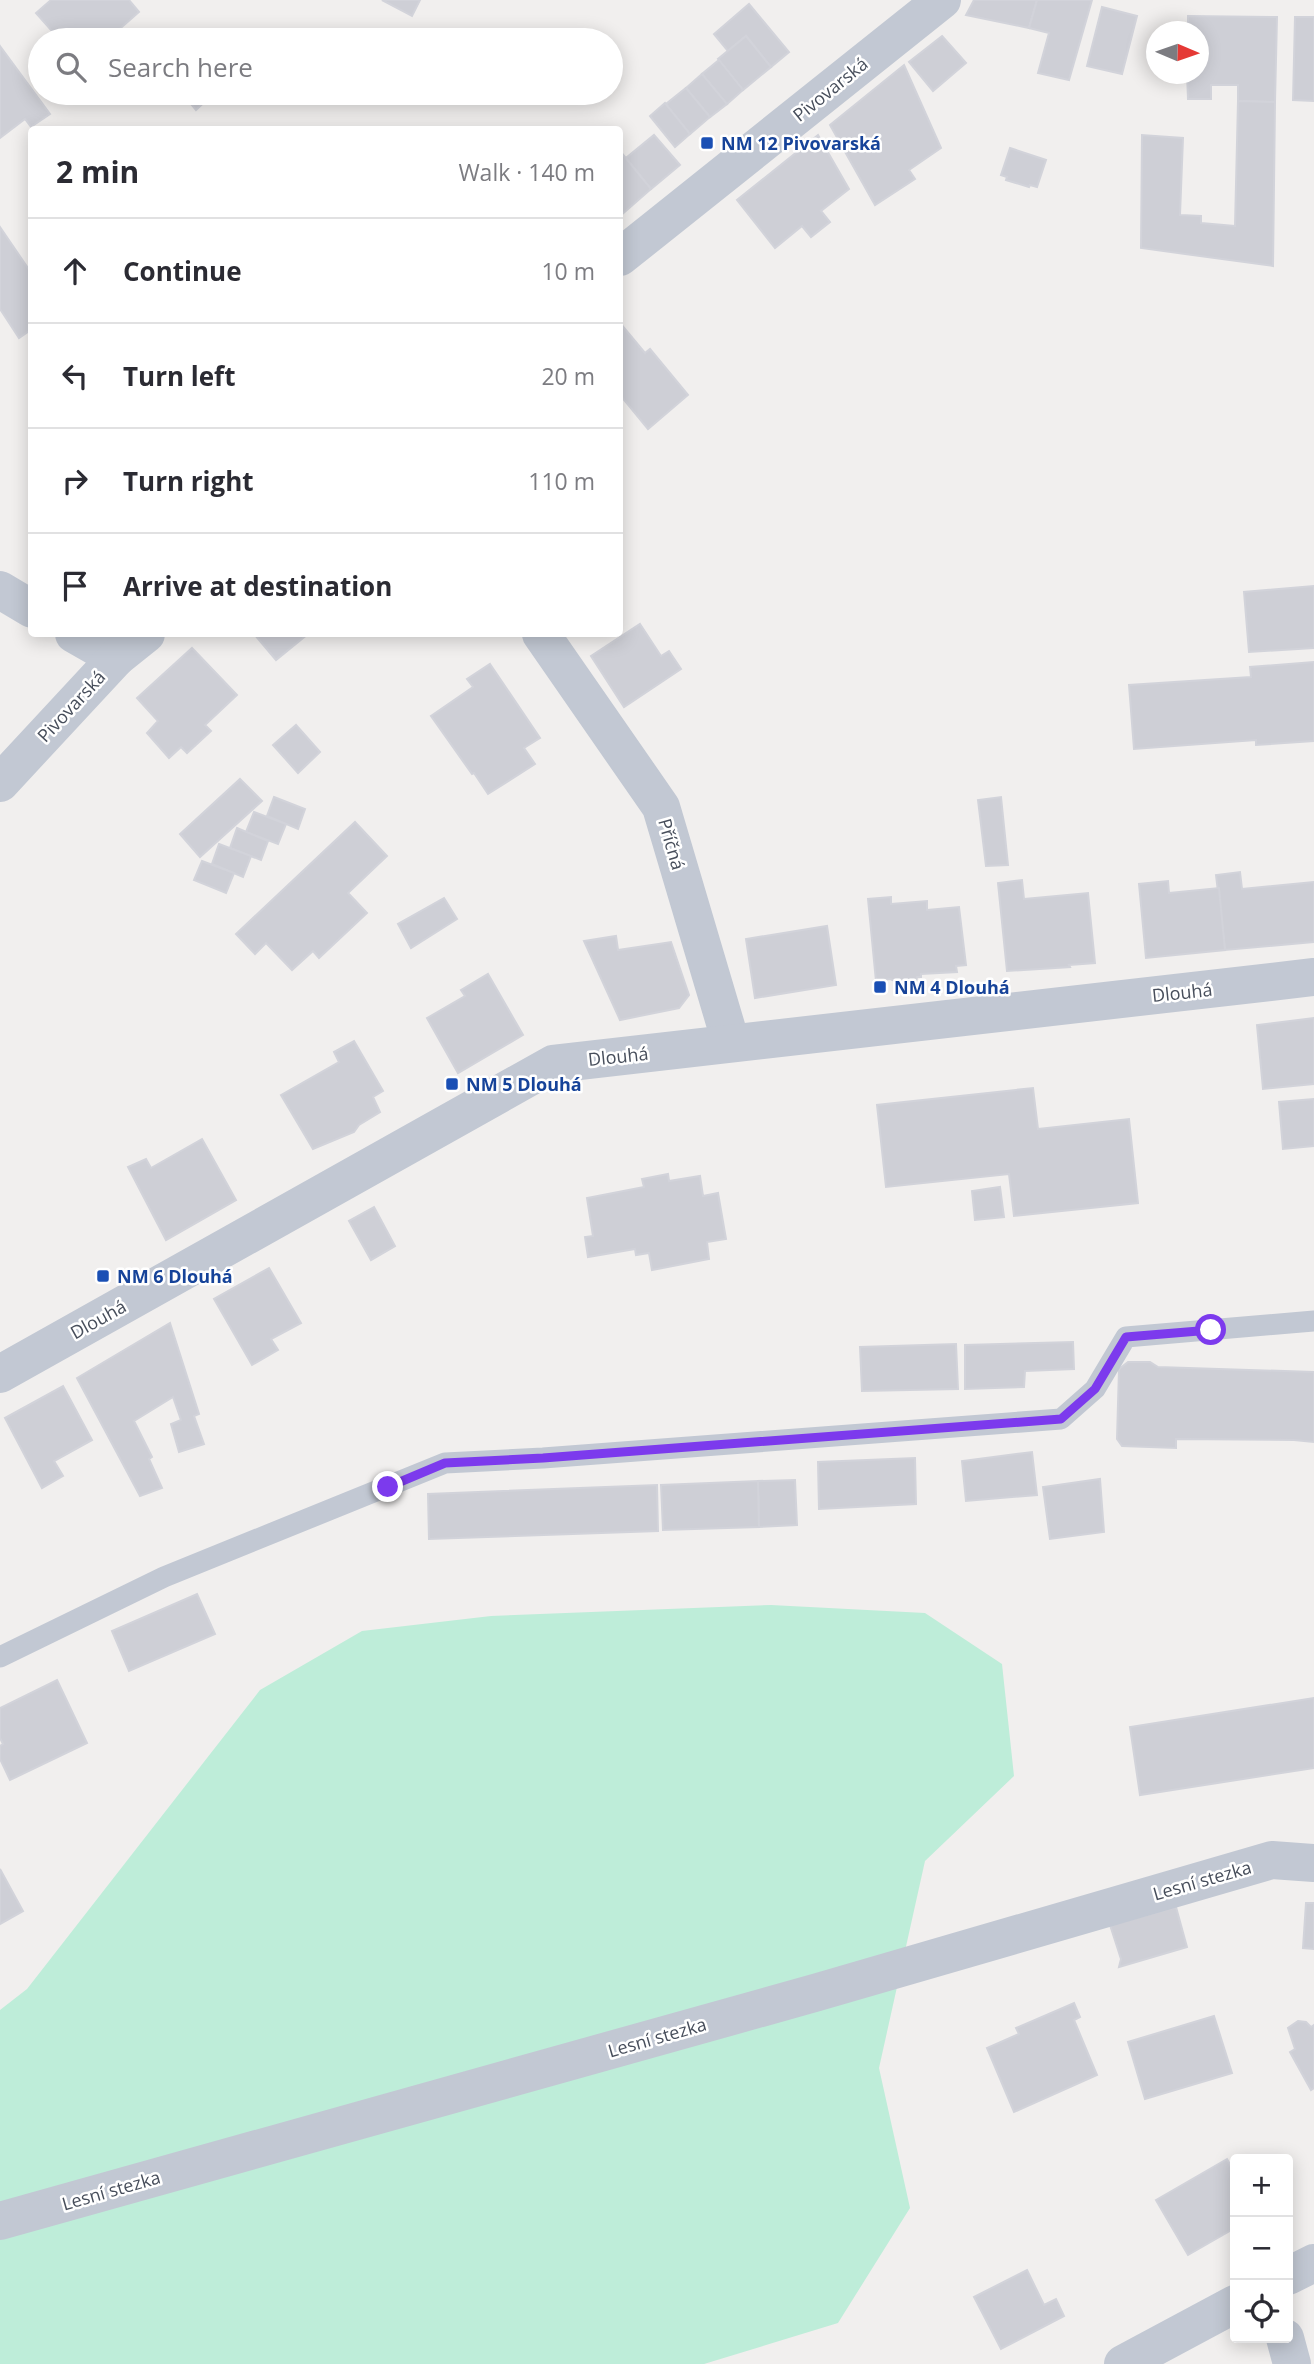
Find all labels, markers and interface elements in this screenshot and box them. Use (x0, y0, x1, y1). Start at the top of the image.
north arrow (1146, 21, 1209, 84)
search box (28, 28, 623, 105)
icon: search (52, 48, 90, 86)
text: Search here (108, 49, 253, 85)
street label: Pivovarská (788, 51, 872, 127)
place label: NM 12 Pivovarská (721, 131, 881, 155)
marker: NM 12 Pivovarská (699, 135, 715, 151)
text: 2 min (56, 151, 139, 192)
text: Walk · 140 m (458, 156, 595, 188)
icon: ahead (56, 252, 94, 290)
text: Continue (123, 253, 242, 289)
text: 10 m (541, 255, 595, 287)
icon: left (56, 357, 94, 395)
text: Turn left (123, 358, 235, 394)
text: 20 m (541, 360, 595, 392)
icon: right (56, 462, 94, 500)
text: Turn right (123, 463, 254, 499)
text: 110 m (528, 465, 595, 497)
icon: arrive (56, 567, 94, 605)
text: Arrive at destination (123, 568, 392, 604)
street label: Pivovarská (32, 665, 110, 747)
street label: Příčná (653, 816, 691, 872)
place label: NM 4 Dlouhá (894, 975, 1010, 999)
street label: Dlouhá (1151, 977, 1213, 1007)
marker: NM 4 Dlouhá (872, 979, 888, 995)
street label: Dlouhá (587, 1041, 649, 1071)
place label: NM 5 Dlouhá (466, 1072, 582, 1096)
marker: NM 5 Dlouhá (444, 1076, 460, 1092)
place label: NM 6 Dlouhá (117, 1264, 233, 1288)
marker: NM 6 Dlouhá (95, 1268, 111, 1284)
street label: Dlouhá (66, 1294, 130, 1344)
route start (1195, 1314, 1226, 1345)
route end (372, 1471, 403, 1502)
street label: Lesní stezka (1150, 1854, 1254, 1906)
street label: Lesní stezka (605, 2011, 709, 2063)
map controls (1230, 2154, 1293, 2343)
button: + (1230, 2154, 1293, 2217)
street label: Lesní stezka (59, 2164, 163, 2216)
button: − (1230, 2217, 1293, 2280)
button: locate (1230, 2280, 1293, 2343)

